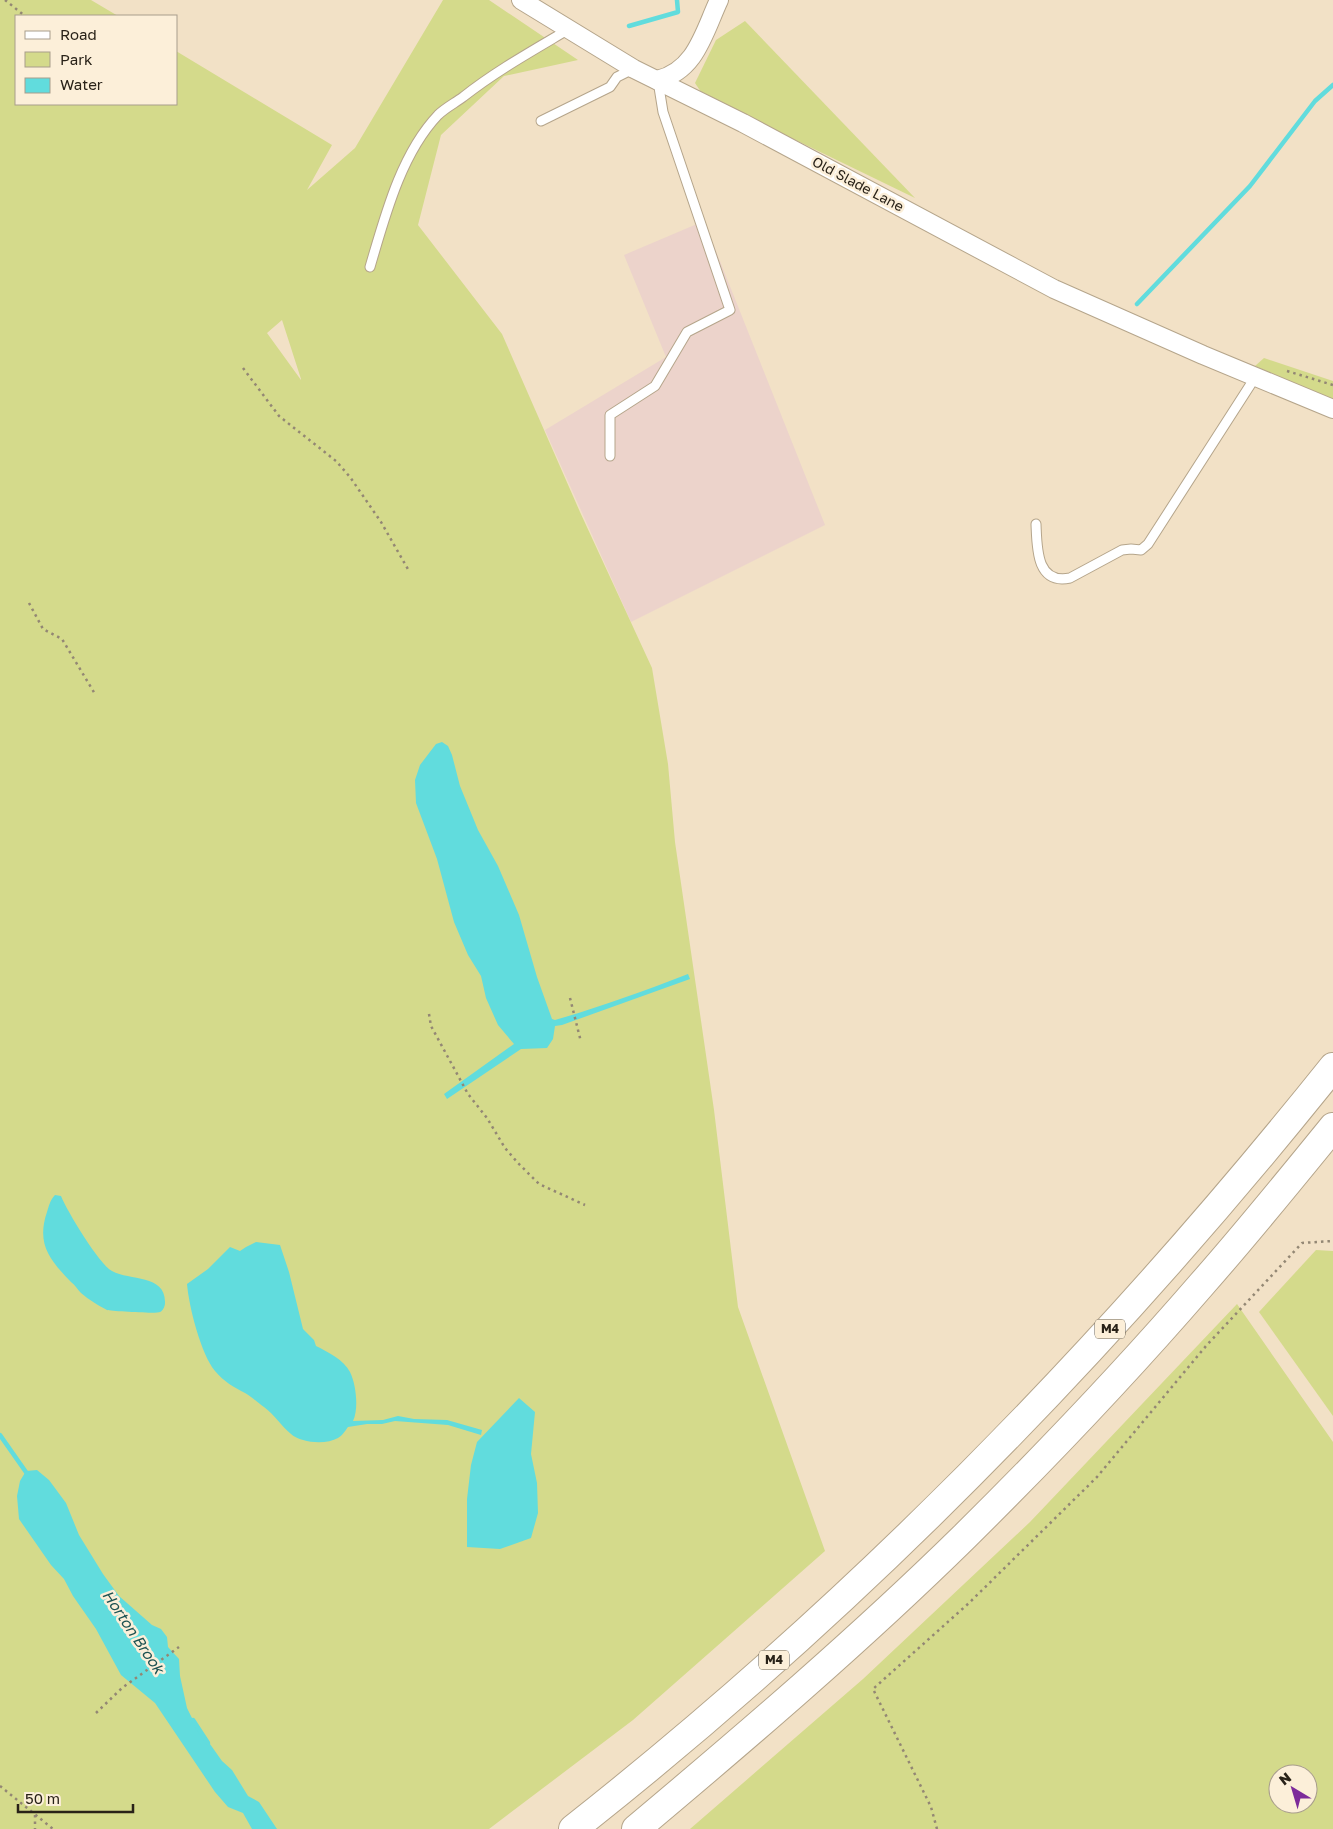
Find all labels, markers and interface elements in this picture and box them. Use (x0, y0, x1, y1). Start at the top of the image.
legend (15, 15, 178, 105)
text: Road (60, 25, 97, 43)
text: Park (60, 50, 93, 68)
text: Water (60, 75, 103, 93)
street label: Old Slade Lane (810, 152, 907, 215)
road number: M4 (1095, 1320, 1125, 1338)
water label: Horton Brook (99, 1586, 169, 1678)
road number: M4 (759, 1650, 789, 1670)
north arrow (1268, 1764, 1318, 1814)
text: N (1275, 1768, 1294, 1788)
scale bar (18, 1782, 132, 1814)
text: 50 m (25, 1789, 60, 1807)

